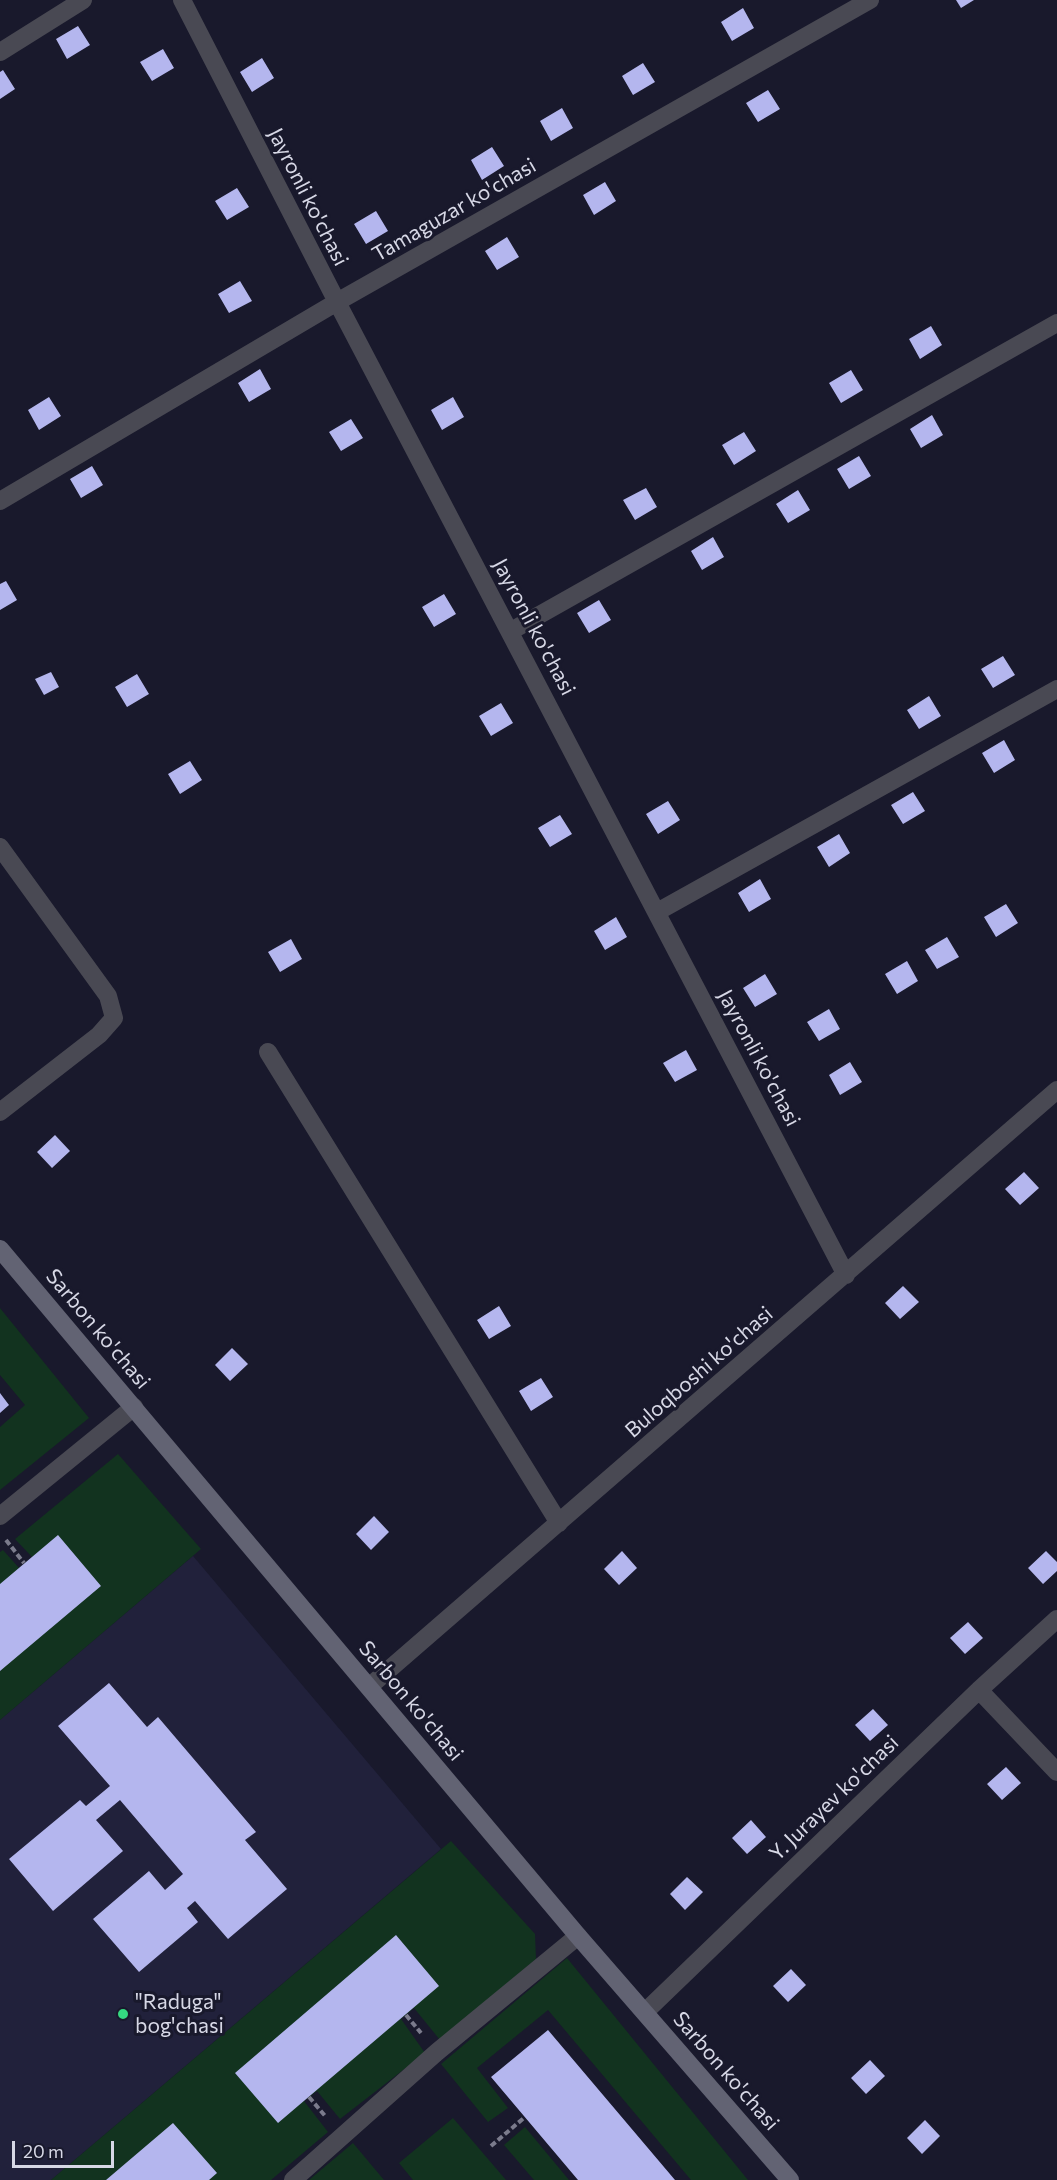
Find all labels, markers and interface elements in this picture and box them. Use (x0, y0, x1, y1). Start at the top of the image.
street label: Jayronli ko'chasi (262, 124, 354, 270)
street label: Tamaguzar ko'chasi (368, 153, 540, 267)
street label: Jayronli ko'chasi (487, 554, 581, 700)
street label: Jayronli ko'chasi (712, 985, 806, 1131)
street label: Sarbon ko'chasi (41, 1264, 155, 1394)
street label: Buloqboshi ko'chasi (620, 1301, 778, 1443)
street label: Sarbon ko'chasi (354, 1636, 468, 1766)
street label: Y. Jurayev ko'chasi (764, 1730, 904, 1866)
place label: "Raduga" bog'chasi (135, 1989, 224, 2039)
marker: "Raduga" bog'chasi (116, 2007, 130, 2021)
street label: Sarbon ko'chasi (668, 2007, 784, 2135)
scale bar (15, 2129, 117, 2167)
text: 20 m (23, 2140, 64, 2162)

